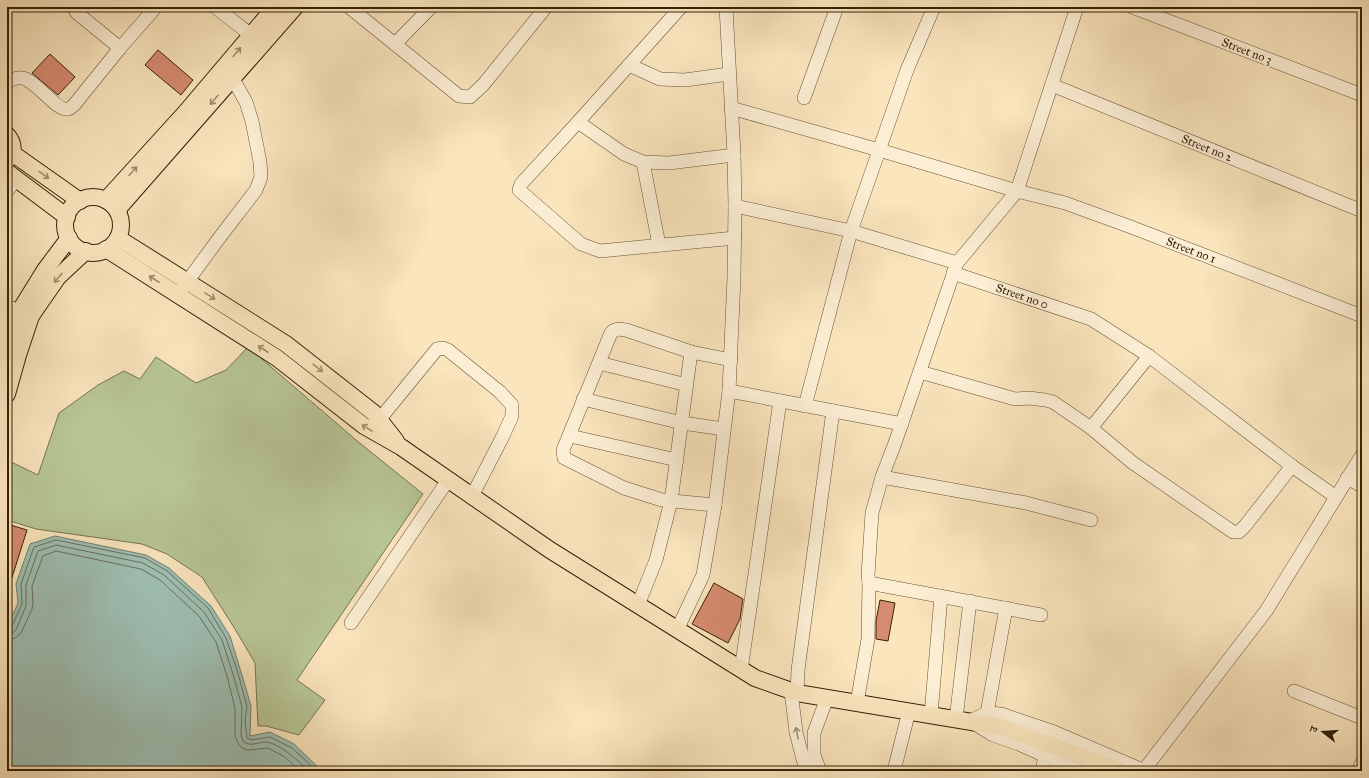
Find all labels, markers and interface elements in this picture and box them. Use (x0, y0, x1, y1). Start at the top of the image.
street label: Street no 3 (1220, 35, 1274, 67)
one-way arrow (232, 47, 241, 57)
one-way arrow (210, 94, 219, 105)
street label: Street no 2 (1180, 131, 1235, 165)
one-way arrow (128, 166, 137, 176)
one-way arrow (38, 171, 49, 179)
street label: Street no 1 (1164, 234, 1218, 266)
one-way arrow (54, 273, 63, 284)
one-way arrow (149, 275, 160, 283)
street label: Street no 0 (994, 280, 1050, 312)
one-way arrow (204, 292, 216, 300)
one-way arrow (258, 345, 269, 354)
one-way arrow (312, 364, 323, 373)
one-way arrow (361, 423, 373, 431)
north arrow (1303, 712, 1343, 752)
text: उ (1307, 723, 1321, 735)
one-way arrow (793, 727, 801, 740)

